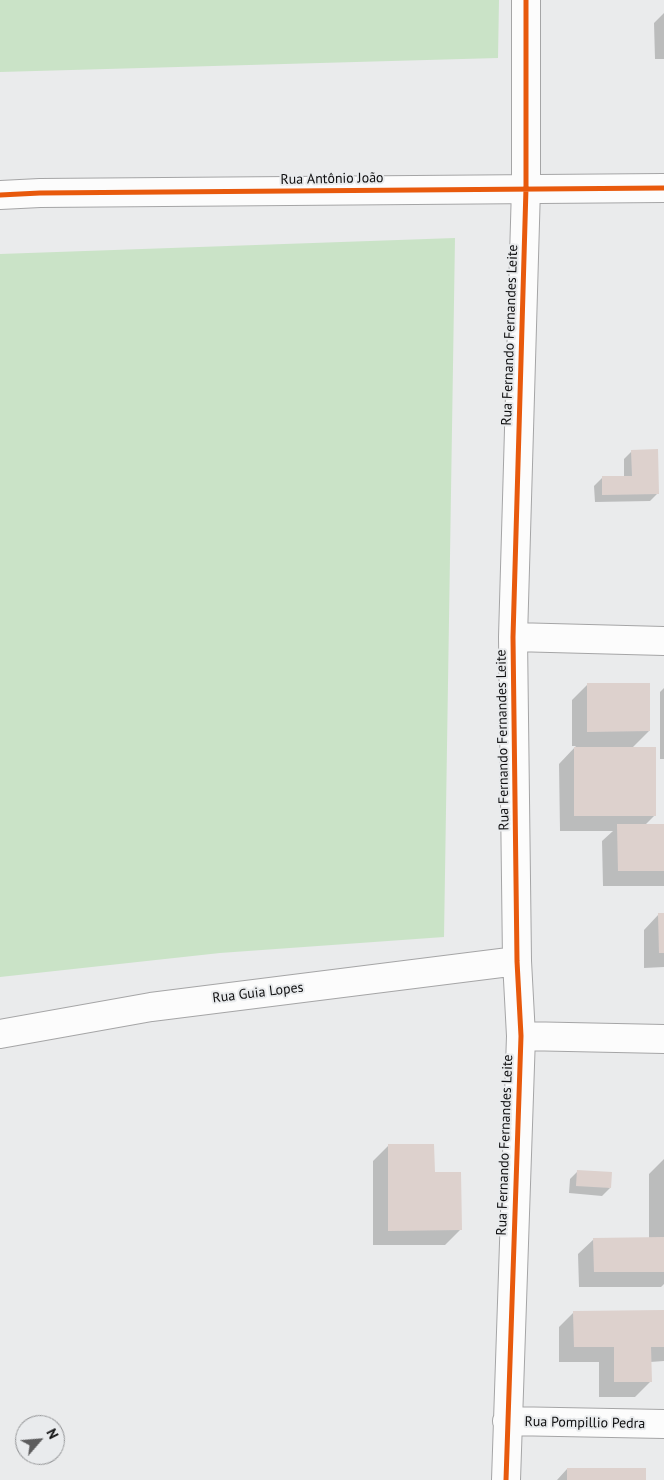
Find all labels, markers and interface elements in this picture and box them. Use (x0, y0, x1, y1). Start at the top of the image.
street label: Rua Antônio João (280, 170, 384, 188)
street label: Rua Fernando Fernandes Leite (498, 244, 522, 426)
street label: Rua Fernando Fernandes Leite (493, 649, 513, 831)
street label: Rua Guia Lopes (212, 979, 304, 1007)
street label: Rua Fernando Fernandes Leite (493, 1054, 517, 1236)
street label: Rua Pompillio Pedra (524, 1414, 646, 1432)
north arrow (15, 1415, 65, 1465)
text: N (42, 1425, 63, 1442)

